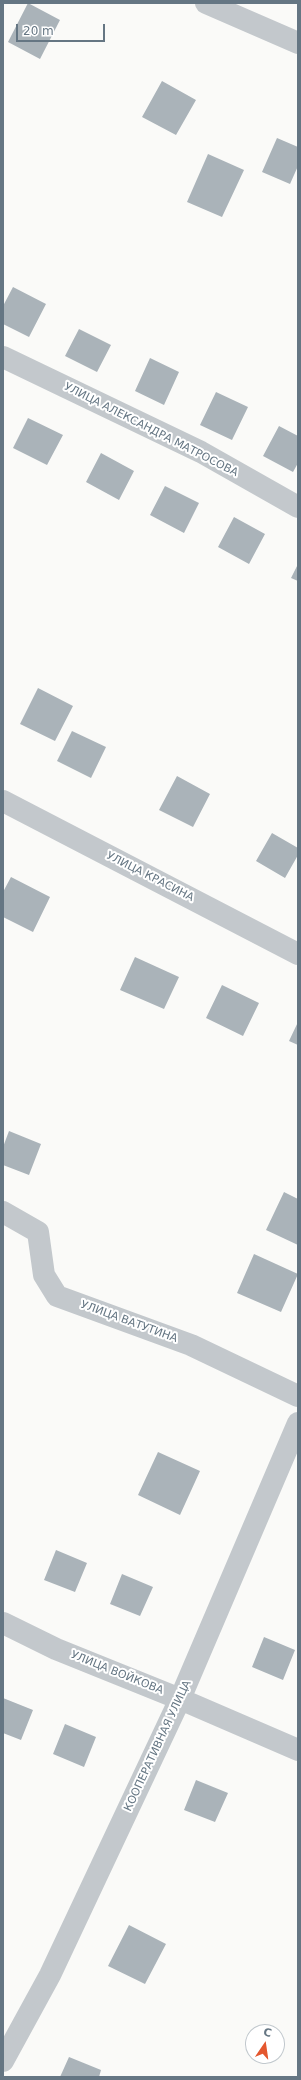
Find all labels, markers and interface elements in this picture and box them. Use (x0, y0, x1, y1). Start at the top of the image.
scale bar (18, 16, 107, 42)
text: 20 m (23, 24, 54, 38)
street label: УЛИЦА АЛЕКСАНДРА МАТРОСОВА (62, 380, 240, 480)
street label: УЛИЦА КРАСИНА (104, 849, 196, 905)
street label: УЛИЦА ВАТУТИНА (79, 1298, 179, 1346)
street label: УЛИЦА ВОЙКОВА (69, 1648, 165, 1698)
street label: КООПЕРАТИВНАЯ УЛИЦА (122, 1678, 194, 1814)
north arrow (245, 2024, 285, 2064)
text: С (262, 2026, 273, 2040)

